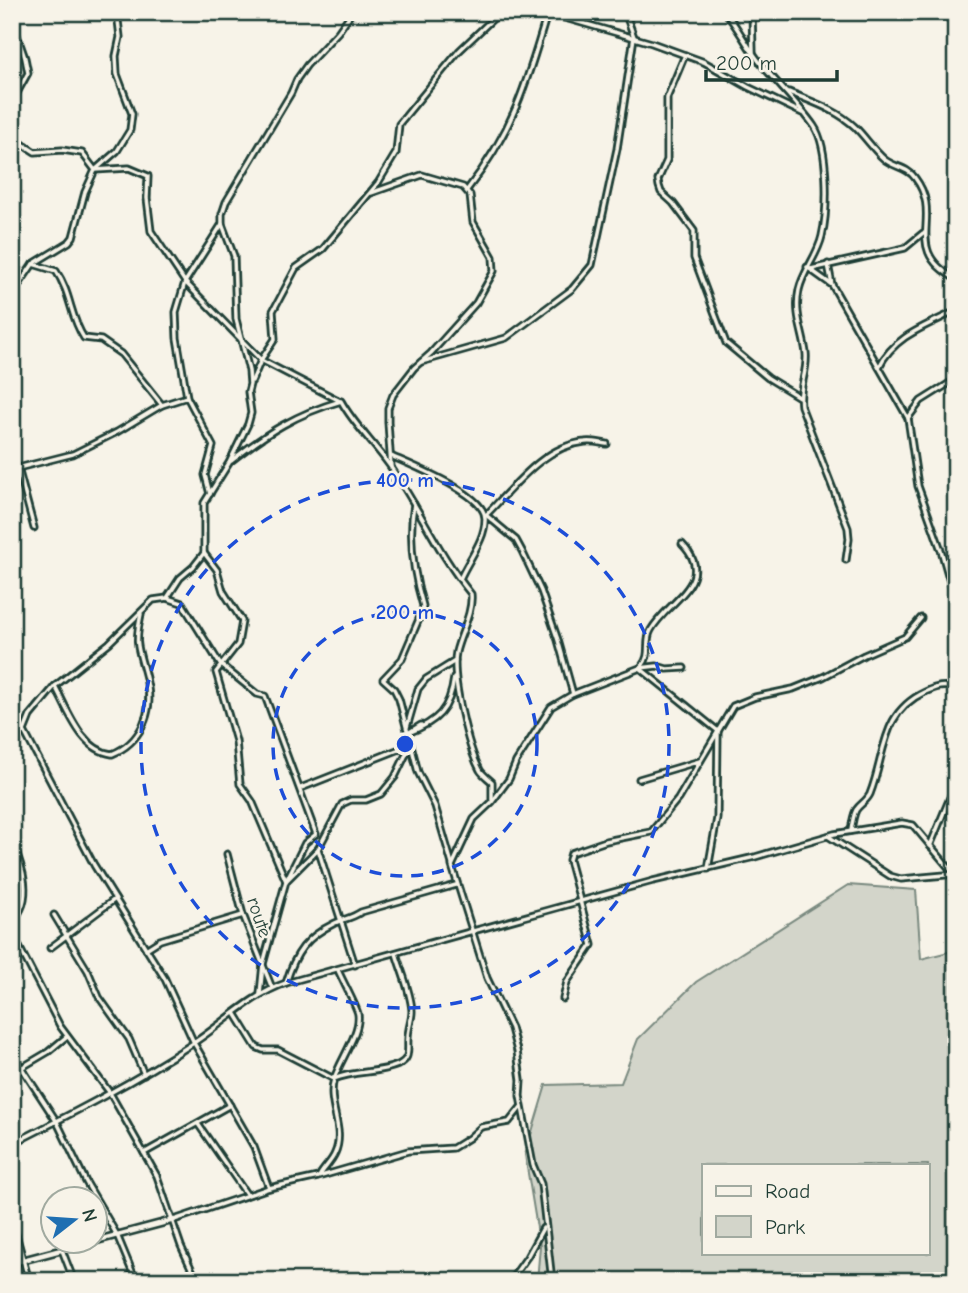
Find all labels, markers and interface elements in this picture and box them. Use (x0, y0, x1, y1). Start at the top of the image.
scale bar (706, 38, 837, 82)
text: 200 m (716, 51, 777, 75)
text: 400 m (376, 468, 434, 492)
text: 200 m (376, 600, 434, 624)
centre of rings (393, 732, 417, 756)
street label: route (242, 894, 276, 940)
legend (702, 1164, 930, 1254)
text: Road (765, 1179, 810, 1203)
north arrow (38, 1184, 108, 1254)
text: N (77, 1206, 102, 1224)
text: Park (765, 1215, 805, 1239)

